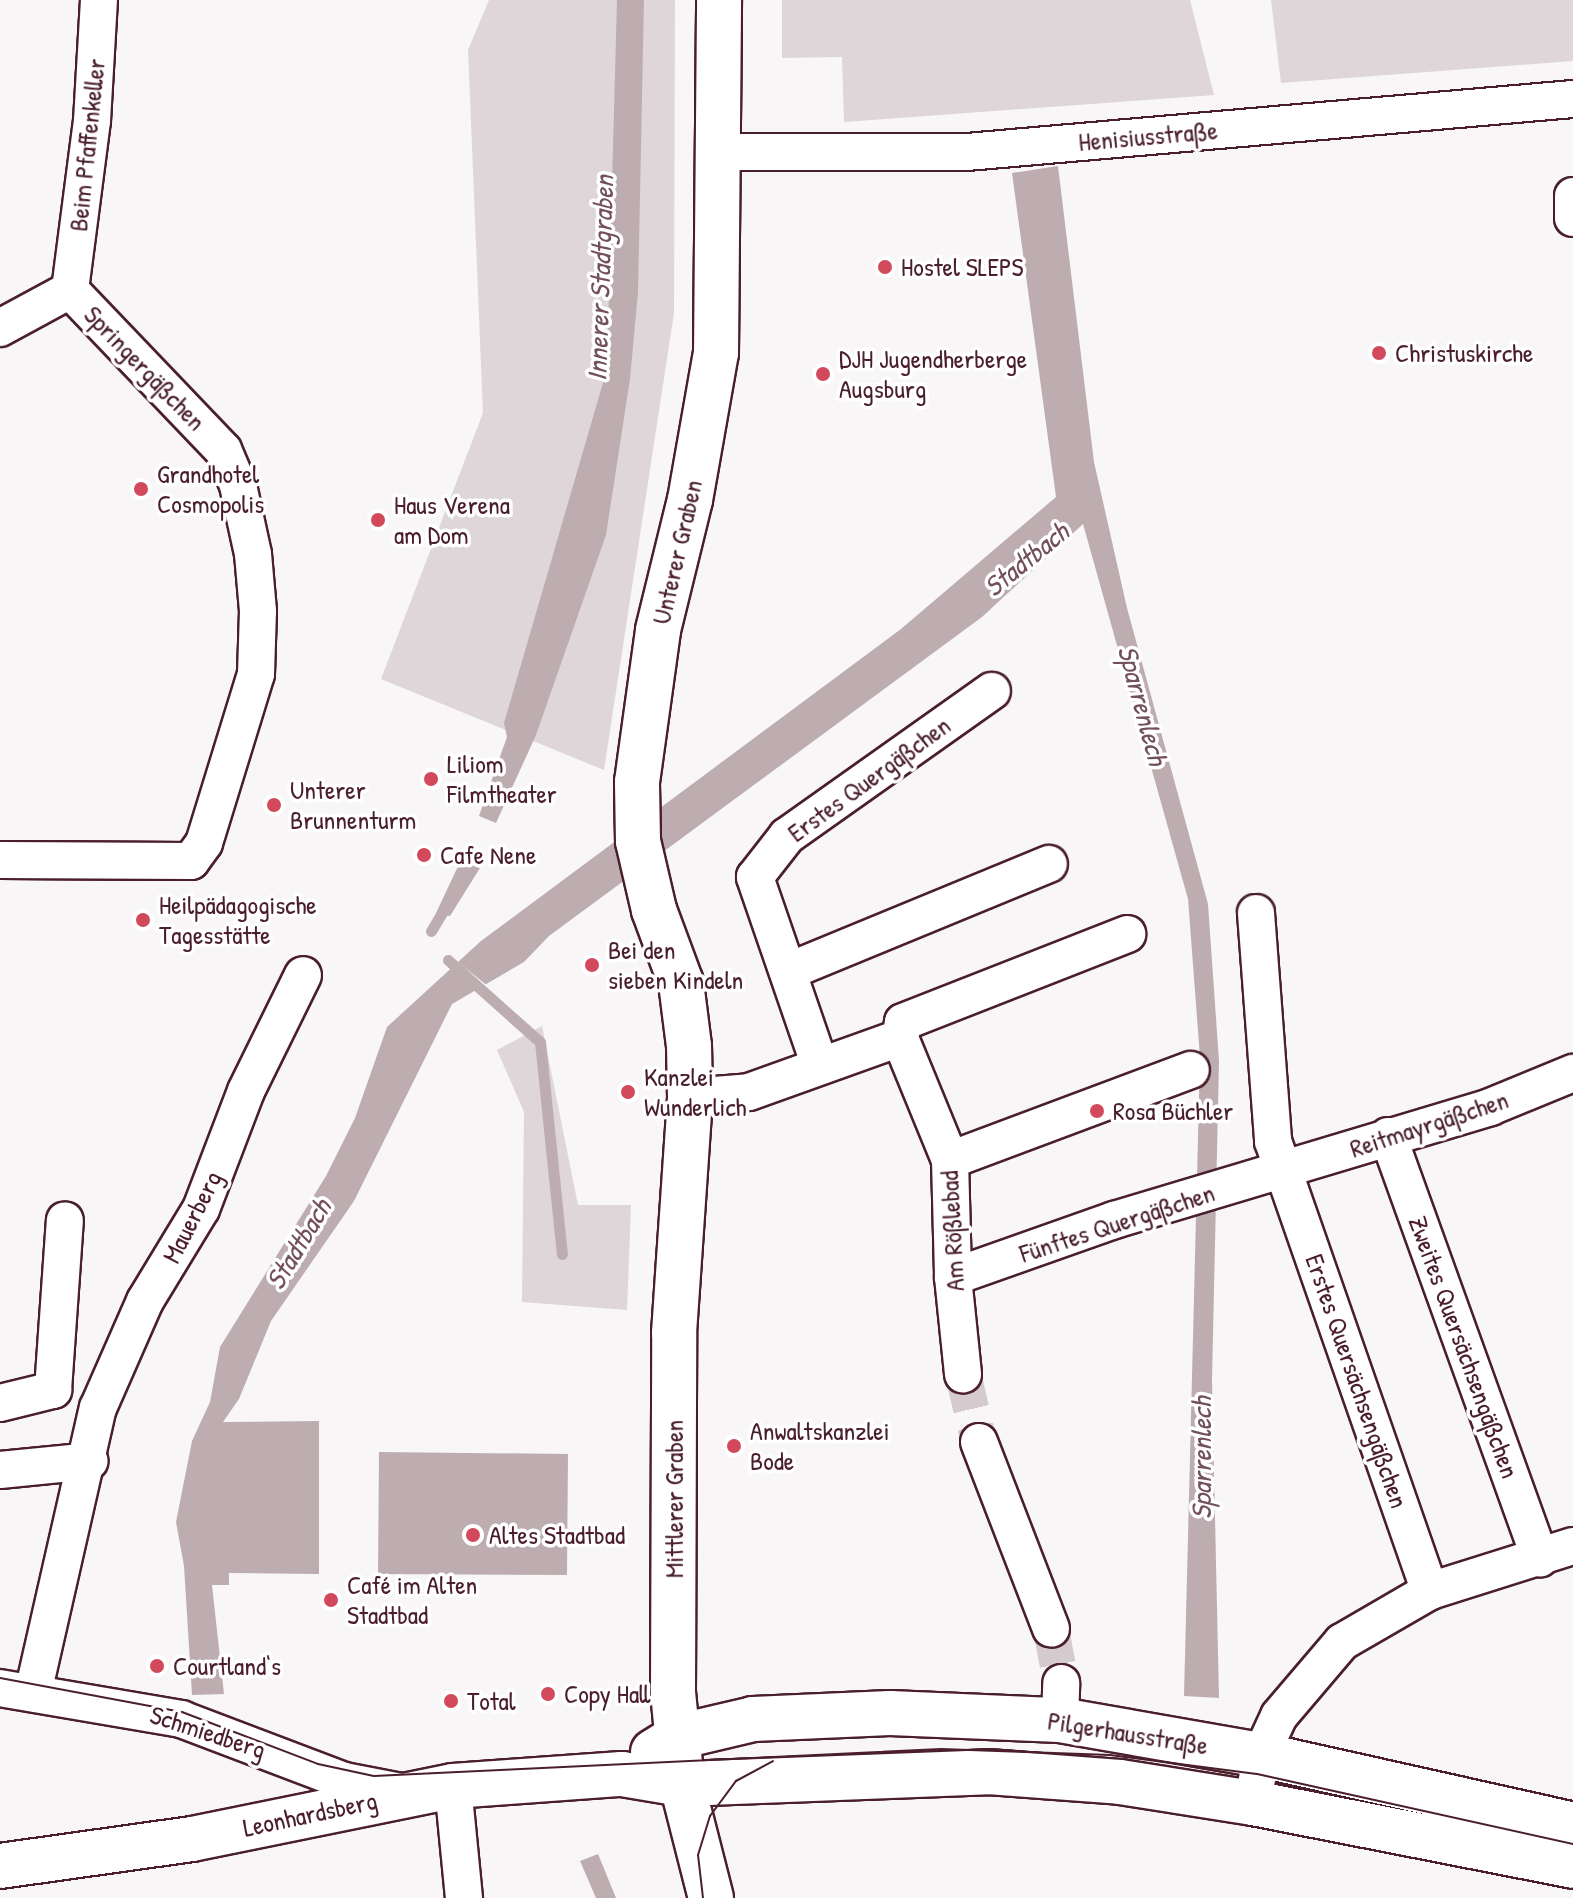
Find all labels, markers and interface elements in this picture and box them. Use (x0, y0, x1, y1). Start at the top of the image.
street label: Beim Pfaffenkeller (62, 57, 112, 233)
street label: Henisiusstraße (1077, 114, 1219, 158)
water label: Innerer Stadtgraben (580, 175, 620, 381)
place label: Hostel SLEPS (901, 251, 1023, 283)
marker: Hostel SLEPS (876, 258, 894, 276)
street label: Springergäßchen (78, 299, 212, 437)
place label: Christuskirche (1395, 337, 1533, 369)
place label: DJH Jugendherberge Augsburg (839, 343, 1027, 404)
marker: Christuskirche (1370, 344, 1388, 362)
marker: DJH Jugendherberge Augsburg (814, 365, 832, 383)
place label: Grandhotel Cosmopolis (157, 458, 264, 520)
street label: Unterer Graben (645, 477, 709, 627)
marker: Grandhotel Cosmopolis (132, 480, 150, 498)
place label: Haus Verena am Dom (394, 489, 510, 550)
marker: Haus Verena am Dom (369, 511, 387, 529)
water label: Stadtbach (977, 515, 1075, 603)
water label: Sparrenlech (1111, 642, 1175, 768)
street label: Erstes Quergäßchen (782, 710, 956, 848)
place label: Liliom Filmtheater (447, 748, 557, 810)
marker: Liliom Filmtheater (422, 770, 440, 788)
place label: Unterer Brunnenturm (290, 774, 416, 836)
marker: Unterer Brunnenturm (265, 796, 283, 814)
place label: Cafe Nene (440, 839, 536, 871)
marker: Cafe Nene (415, 846, 433, 864)
place label: Heilpädagogische Tagesstätte (159, 889, 317, 950)
marker: Heilpädagogische Tagesstätte (134, 911, 152, 929)
place label: Bei den sieben Kindeln (608, 934, 743, 996)
marker: Bei den sieben Kindeln (583, 956, 601, 974)
place label: Kanzlei Wunderlich (644, 1061, 746, 1122)
marker: Kanzlei Wunderlich (619, 1083, 637, 1101)
street label: Reitmayrgäßchen (1346, 1084, 1512, 1164)
place label: Rosa Büchler (1113, 1095, 1233, 1127)
marker: Rosa Büchler (1088, 1102, 1106, 1120)
street label: Mauerberg (156, 1166, 228, 1268)
street label: Am Rößlebad (933, 1170, 971, 1292)
street label: Fünftes Quergäßchen (1016, 1177, 1218, 1269)
water label: Stadtbach (258, 1193, 338, 1295)
street label: Zweites Quersächsengäßchen (1402, 1212, 1526, 1482)
street label: Erstes Quersächsengäßchen (1299, 1250, 1415, 1512)
water label: Sparrenlech (1184, 1397, 1218, 1519)
place label: Anwaltskanzlei Bode (750, 1415, 889, 1476)
street label: Mittlerer Graben (658, 1420, 690, 1578)
marker: Anwaltskanzlei Bode (725, 1437, 743, 1455)
place label: Altes Stadtbad (489, 1519, 625, 1551)
marker: Altes Stadtbad (464, 1526, 482, 1544)
place label: Café im Alten Stadtbad (347, 1569, 477, 1630)
marker: Café im Alten Stadtbad (322, 1591, 340, 1609)
place label: Courtland‘s (173, 1650, 281, 1682)
marker: Courtland‘s (148, 1657, 166, 1675)
place label: Copy Hall (564, 1678, 650, 1710)
place label: Total (467, 1685, 516, 1717)
marker: Copy Hall (539, 1685, 557, 1703)
marker: Total (442, 1692, 460, 1710)
street label: Schmiedberg (146, 1699, 270, 1765)
street label: Pilgerhausstraße (1046, 1705, 1210, 1761)
street label: Leonhardsberg (240, 1785, 380, 1843)

